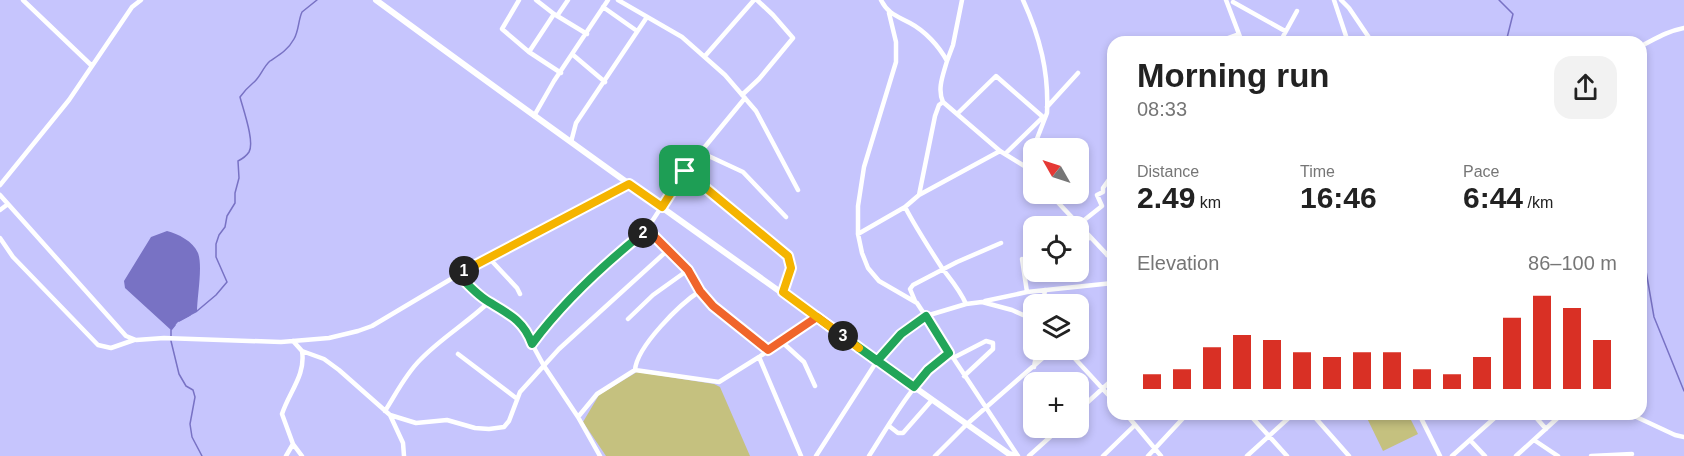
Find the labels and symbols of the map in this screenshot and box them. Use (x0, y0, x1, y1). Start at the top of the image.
north arrow (1023, 138, 1089, 204)
pin (659, 145, 710, 196)
pin: 2 (628, 218, 658, 248)
pin: 1 (449, 256, 479, 286)
pin: 3 (828, 321, 858, 351)

